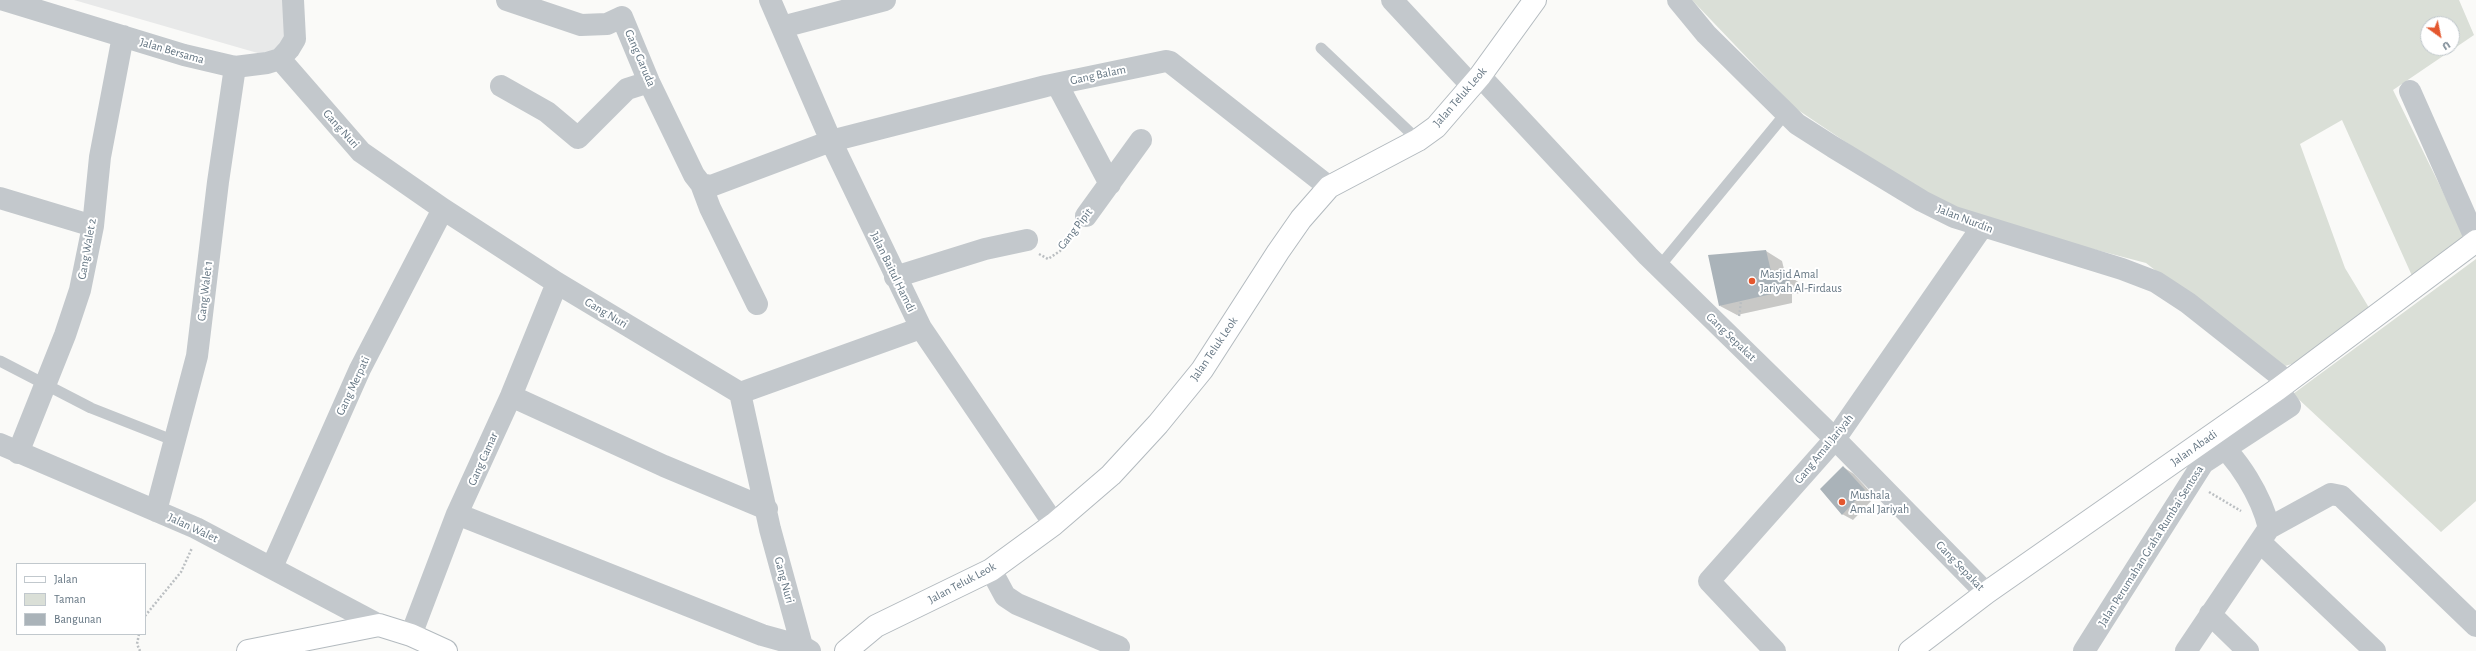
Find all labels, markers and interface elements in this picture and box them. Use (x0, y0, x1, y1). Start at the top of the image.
north arrow (2420, 16, 2460, 56)
street label: Gang Garuda (622, 27, 658, 89)
street label: Jalan Bersama (138, 35, 206, 67)
text: U (2440, 39, 2452, 52)
street label: Gang Balam (1069, 62, 1127, 88)
street label: Jalan Teluk Leok (1430, 64, 1490, 130)
street label: Gang Nuri (320, 107, 362, 151)
street label: Jalan Nurdin (1935, 202, 1995, 236)
street label: Gang Pipit (1054, 205, 1096, 253)
street label: Gang Walet 2 (75, 217, 99, 281)
street label: Jalan Baitul Hamdi (867, 230, 919, 314)
street label: Gang Walet 1 (194, 260, 216, 322)
place label: Masjid Amal Jariyah Al-Firdaus (1760, 267, 1842, 295)
marker: Masjid Amal Jariyah Al-Firdaus (1747, 276, 1757, 286)
street label: Gang Nuri (582, 295, 630, 331)
street label: Gang Sepakat (1703, 310, 1759, 364)
street label: Jalan Teluk Leok (1187, 314, 1241, 384)
street label: Gang Merpati (333, 354, 373, 418)
street label: Gang Amal Jariyah (1791, 411, 1857, 487)
street label: Jalan Abadi (2168, 427, 2220, 469)
street label: Gang Camar (465, 430, 501, 488)
street label: Jalan Perumahan Graha Rumbai Sentosa (2095, 463, 2207, 629)
place label: Mushala Amal Jariyah (1850, 488, 1909, 516)
marker: Mushala Amal Jariyah (1837, 497, 1847, 507)
street label: Jalan Walet (166, 510, 220, 546)
street label: Gang Sepakat (1933, 538, 1987, 594)
street label: Gang Nuri (771, 555, 797, 605)
street label: Jalan Teluk Leok (926, 559, 998, 607)
legend (16, 563, 146, 635)
text: Jalan (54, 573, 78, 585)
text: Taman (54, 593, 86, 605)
text: Bangunan (54, 613, 102, 625)

